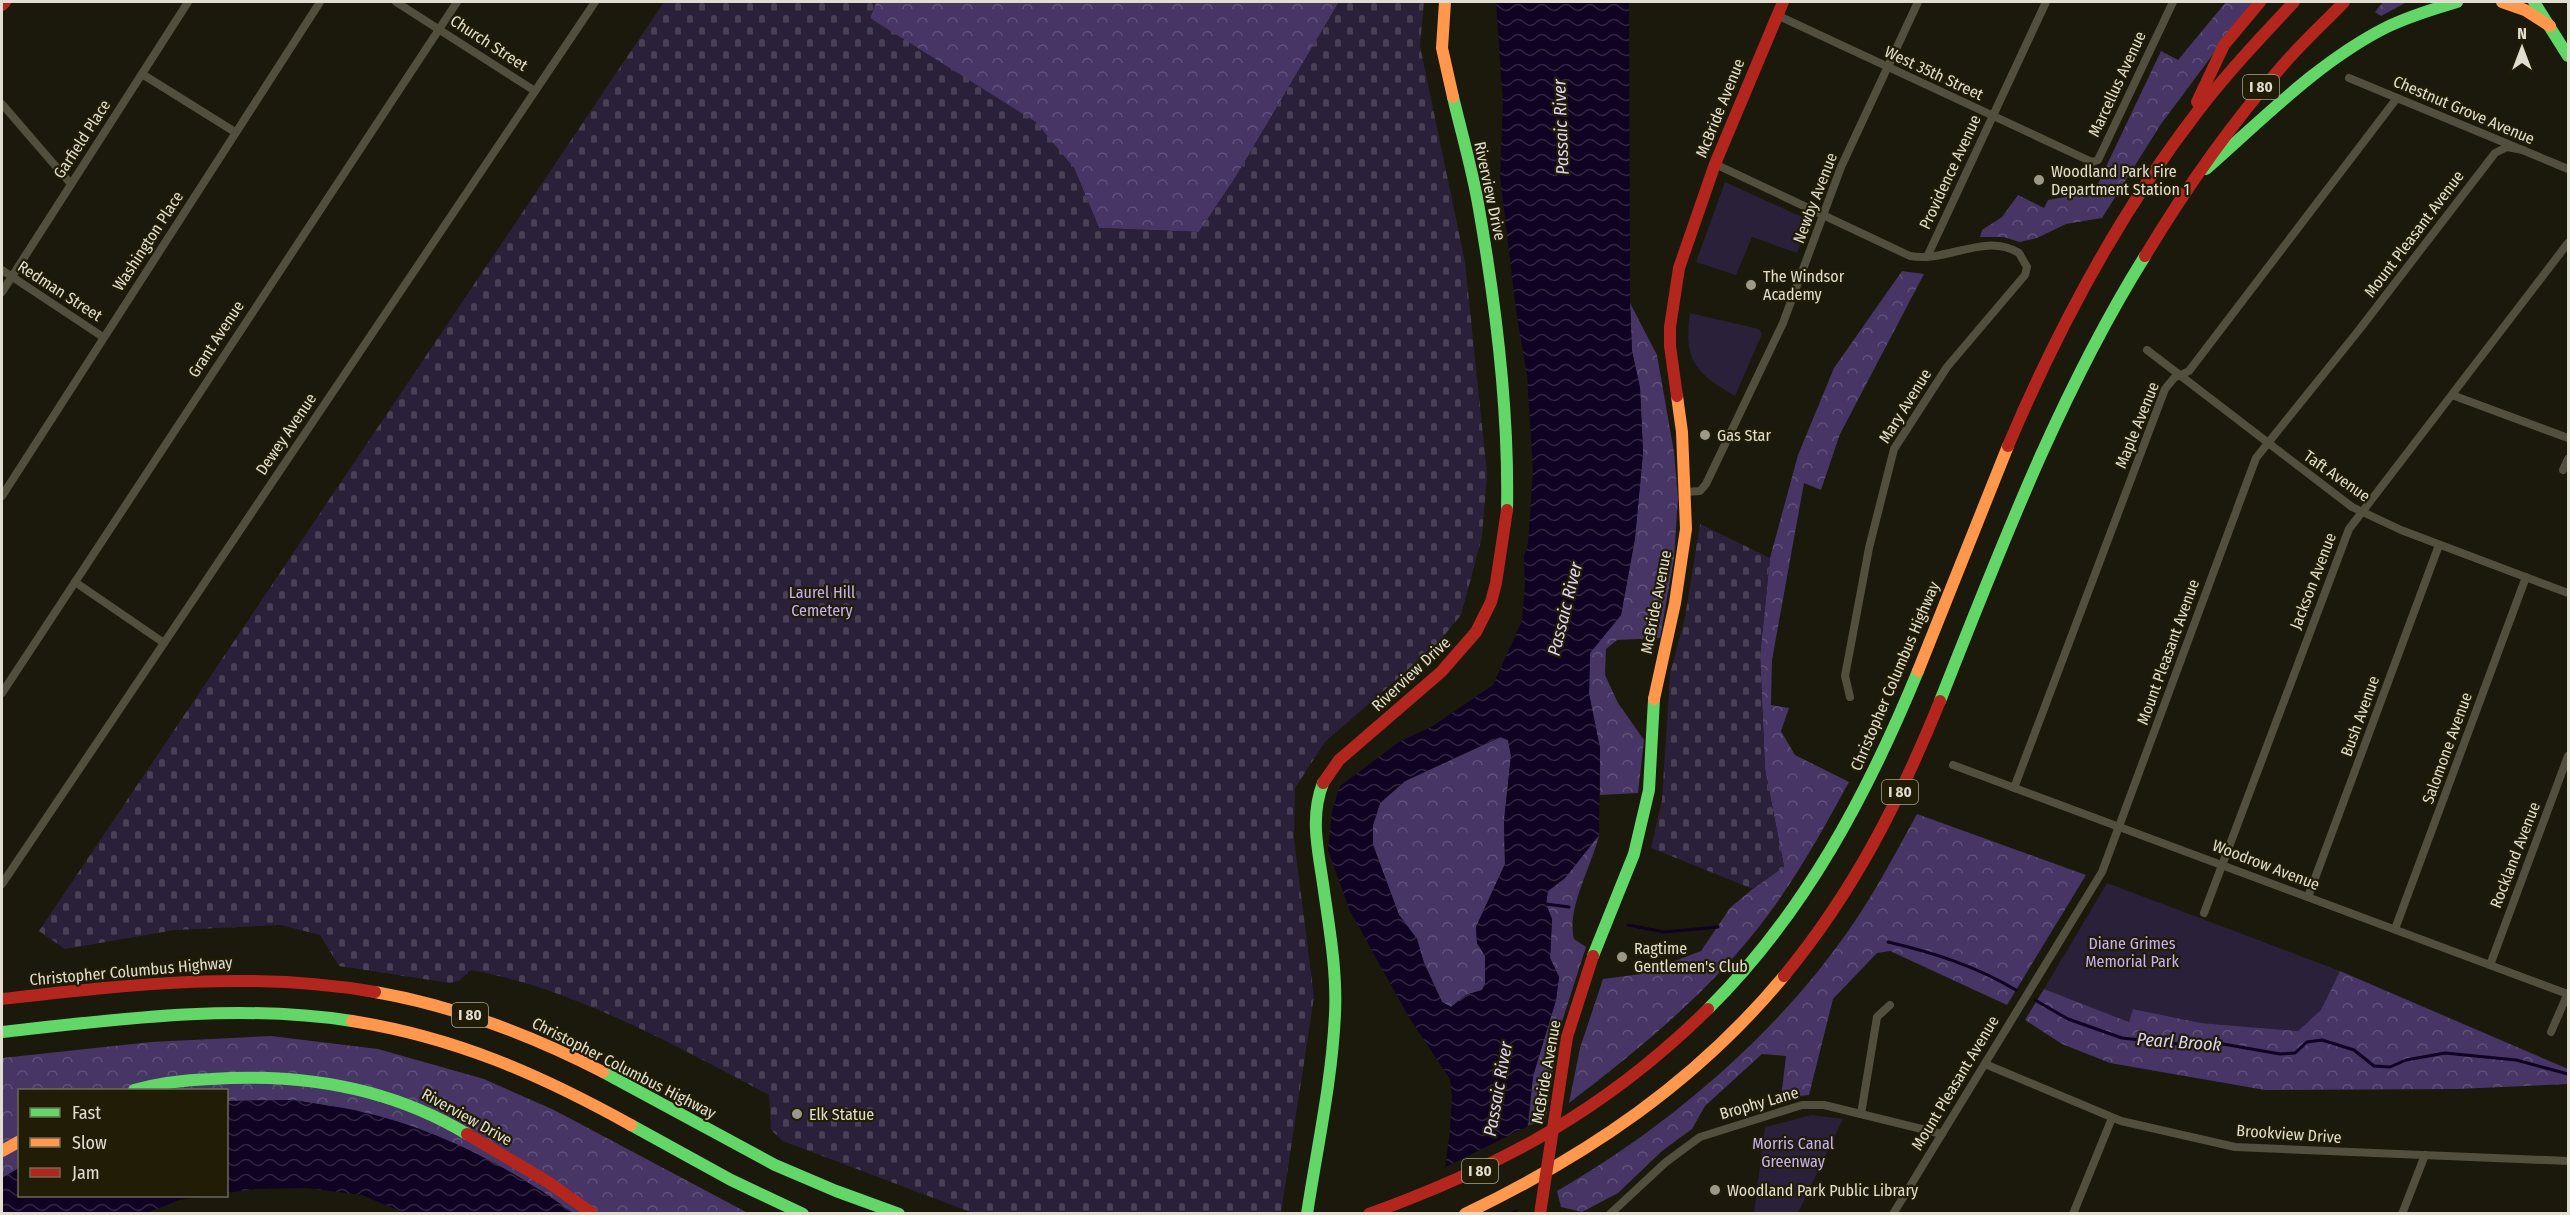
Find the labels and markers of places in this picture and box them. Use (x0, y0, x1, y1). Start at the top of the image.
place label: Woodland Park Fire Department Station 1 (2051, 162, 2190, 199)
marker: Woodland Park Fire Department Station 1 (2032, 173, 2046, 187)
place label: The Windsor Academy (1763, 267, 1845, 304)
marker: The Windsor Academy (1744, 278, 1758, 292)
place label: Gas Star (1717, 426, 1771, 445)
marker: Gas Star (1698, 428, 1712, 442)
place label: Ragtime Gentlemen's Club (1634, 939, 1748, 976)
marker: Ragtime Gentlemen's Club (1615, 950, 1629, 964)
place label: Elk Statue (809, 1105, 874, 1124)
marker: Elk Statue (790, 1107, 804, 1121)
place label: Woodland Park Public Library (1727, 1181, 1919, 1200)
marker: Woodland Park Public Library (1708, 1183, 1722, 1197)

